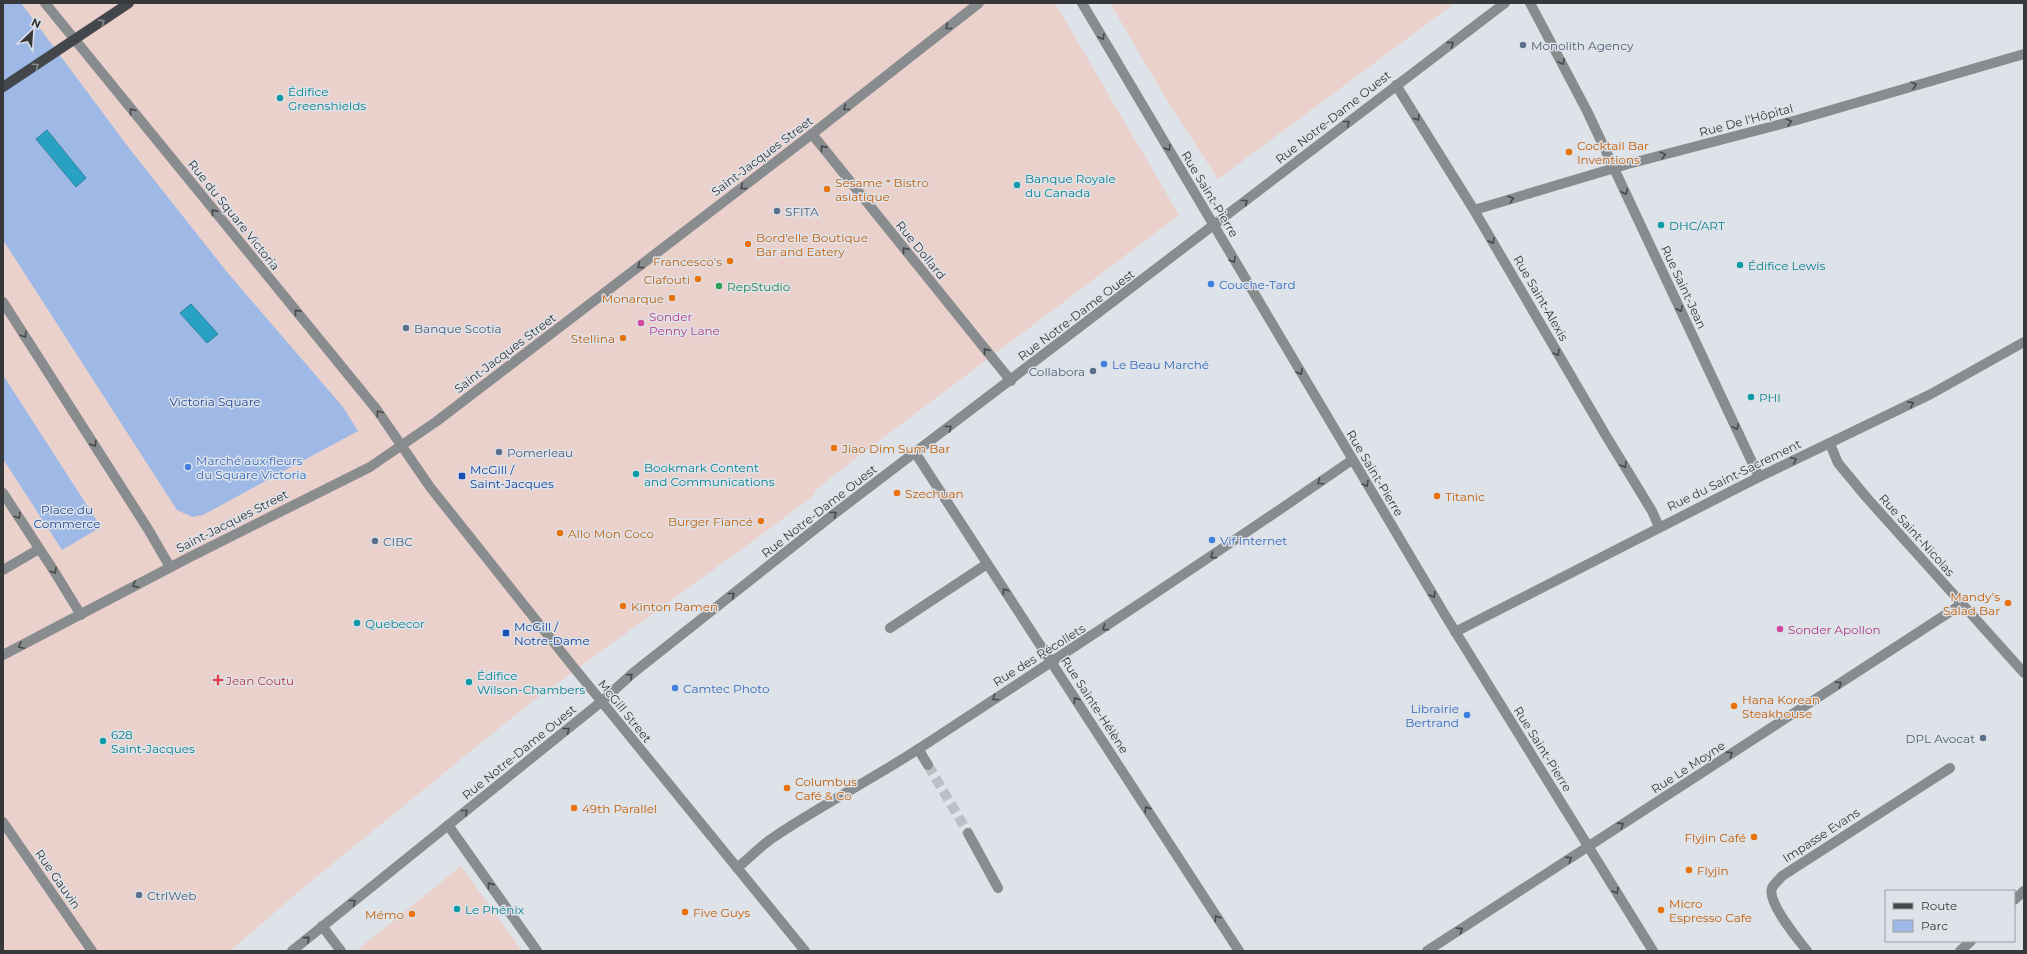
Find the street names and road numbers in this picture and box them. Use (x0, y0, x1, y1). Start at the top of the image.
street label: Rue Notre-Dame Ouest (1272, 67, 1394, 167)
street label: Rue De l'Hôpital (1697, 100, 1795, 140)
street label: Saint-Jacques Street (708, 113, 816, 199)
street label: Rue Saint-Pierre (1178, 148, 1242, 240)
street label: Rue du Square Victoria (185, 157, 283, 273)
street label: Rue Dollard (893, 218, 949, 282)
street label: Rue Saint-Jean (1658, 243, 1710, 331)
street label: Rue Saint-Alexis (1510, 252, 1572, 344)
street label: Rue Notre-Dame Ouest (1015, 266, 1137, 364)
street label: Saint-Jacques Street (451, 310, 559, 396)
street label: Rue Saint-Pierre (1343, 427, 1407, 519)
street label: Rue du Saint-Sacrement (1664, 436, 1804, 514)
street label: Rue Notre-Dame Ouest (758, 461, 880, 561)
street label: Saint-Jacques Street (174, 486, 290, 556)
street label: Rue Saint-Nicolas (1876, 491, 1958, 579)
street label: Rue des Récollets (990, 620, 1088, 689)
street label: Rue Sainte-Hélène (1058, 654, 1132, 756)
street label: McGill Street (595, 677, 655, 746)
street label: Rue Notre-Dame Ouest (459, 701, 579, 803)
street label: Rue Saint-Pierre (1511, 703, 1575, 795)
street label: Rue Le Moyne (1648, 738, 1728, 796)
street label: Impasse Evans (1780, 804, 1862, 865)
street label: Rue Gauvin (32, 846, 84, 912)

